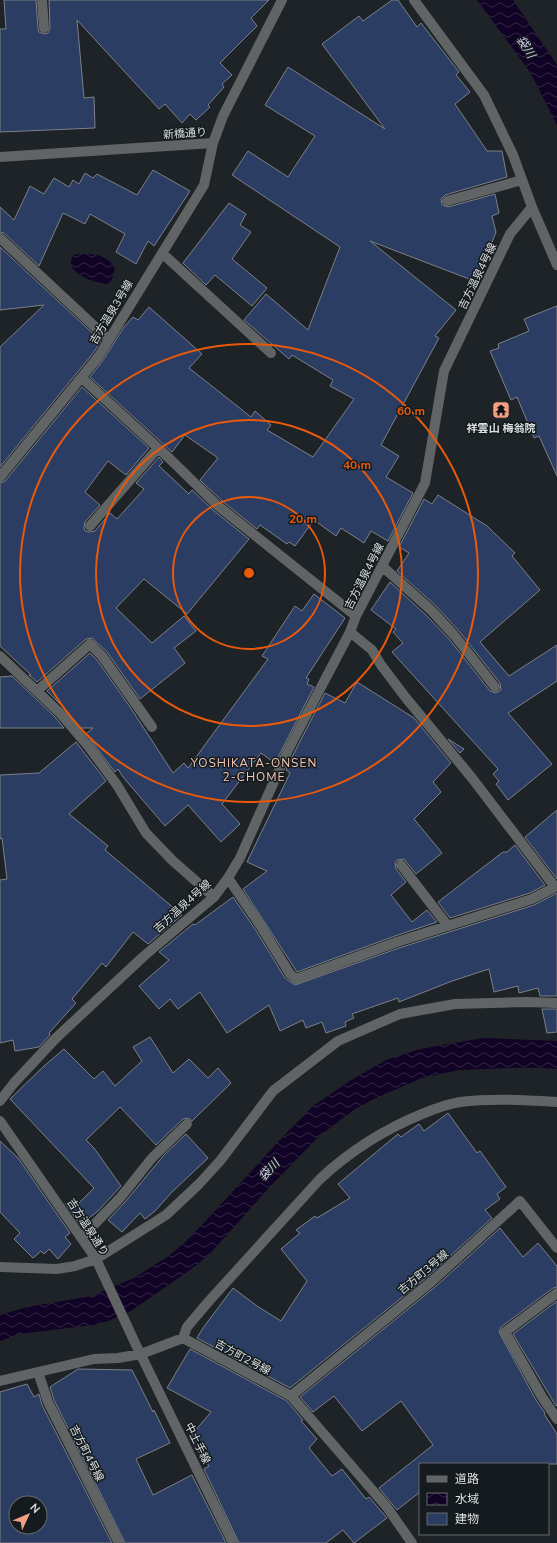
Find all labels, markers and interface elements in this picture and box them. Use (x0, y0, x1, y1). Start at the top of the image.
water label: 袋川 (513, 33, 540, 63)
street label: 新橋通り (163, 124, 208, 143)
street label: 吉方温泉4号線 (455, 240, 500, 312)
street label: 吉方温泉3号線 (86, 277, 137, 347)
temple icon: 祥雲山 梅翁院 (491, 400, 511, 420)
text: 60 m (397, 403, 425, 419)
place label: 祥雲山 梅翁院 (467, 421, 535, 436)
text: 40 m (343, 457, 371, 473)
text: 20 m (289, 511, 317, 527)
street label: 吉方温泉4号線 (341, 540, 388, 612)
centre of rings (242, 566, 256, 580)
district label: YOSHIKATA-ONSEN 2-CHOME (190, 755, 317, 785)
street label: 吉方温泉4号線 (150, 877, 214, 936)
water label: 袋川 (255, 1154, 284, 1184)
street label: 吉方温泉通り (63, 1196, 112, 1259)
street label: 吉方町3号線 (395, 1247, 452, 1298)
street label: 吉方町2号線 (212, 1336, 273, 1379)
street label: 中土手線 (181, 1420, 214, 1466)
street label: 吉方町4号線 (66, 1422, 107, 1484)
legend (419, 1463, 549, 1535)
text: 道路 (455, 1471, 479, 1487)
text: 水域 (455, 1491, 479, 1507)
north arrow (8, 1495, 48, 1535)
text: N (27, 1500, 43, 1517)
text: 建物 (455, 1511, 479, 1527)

